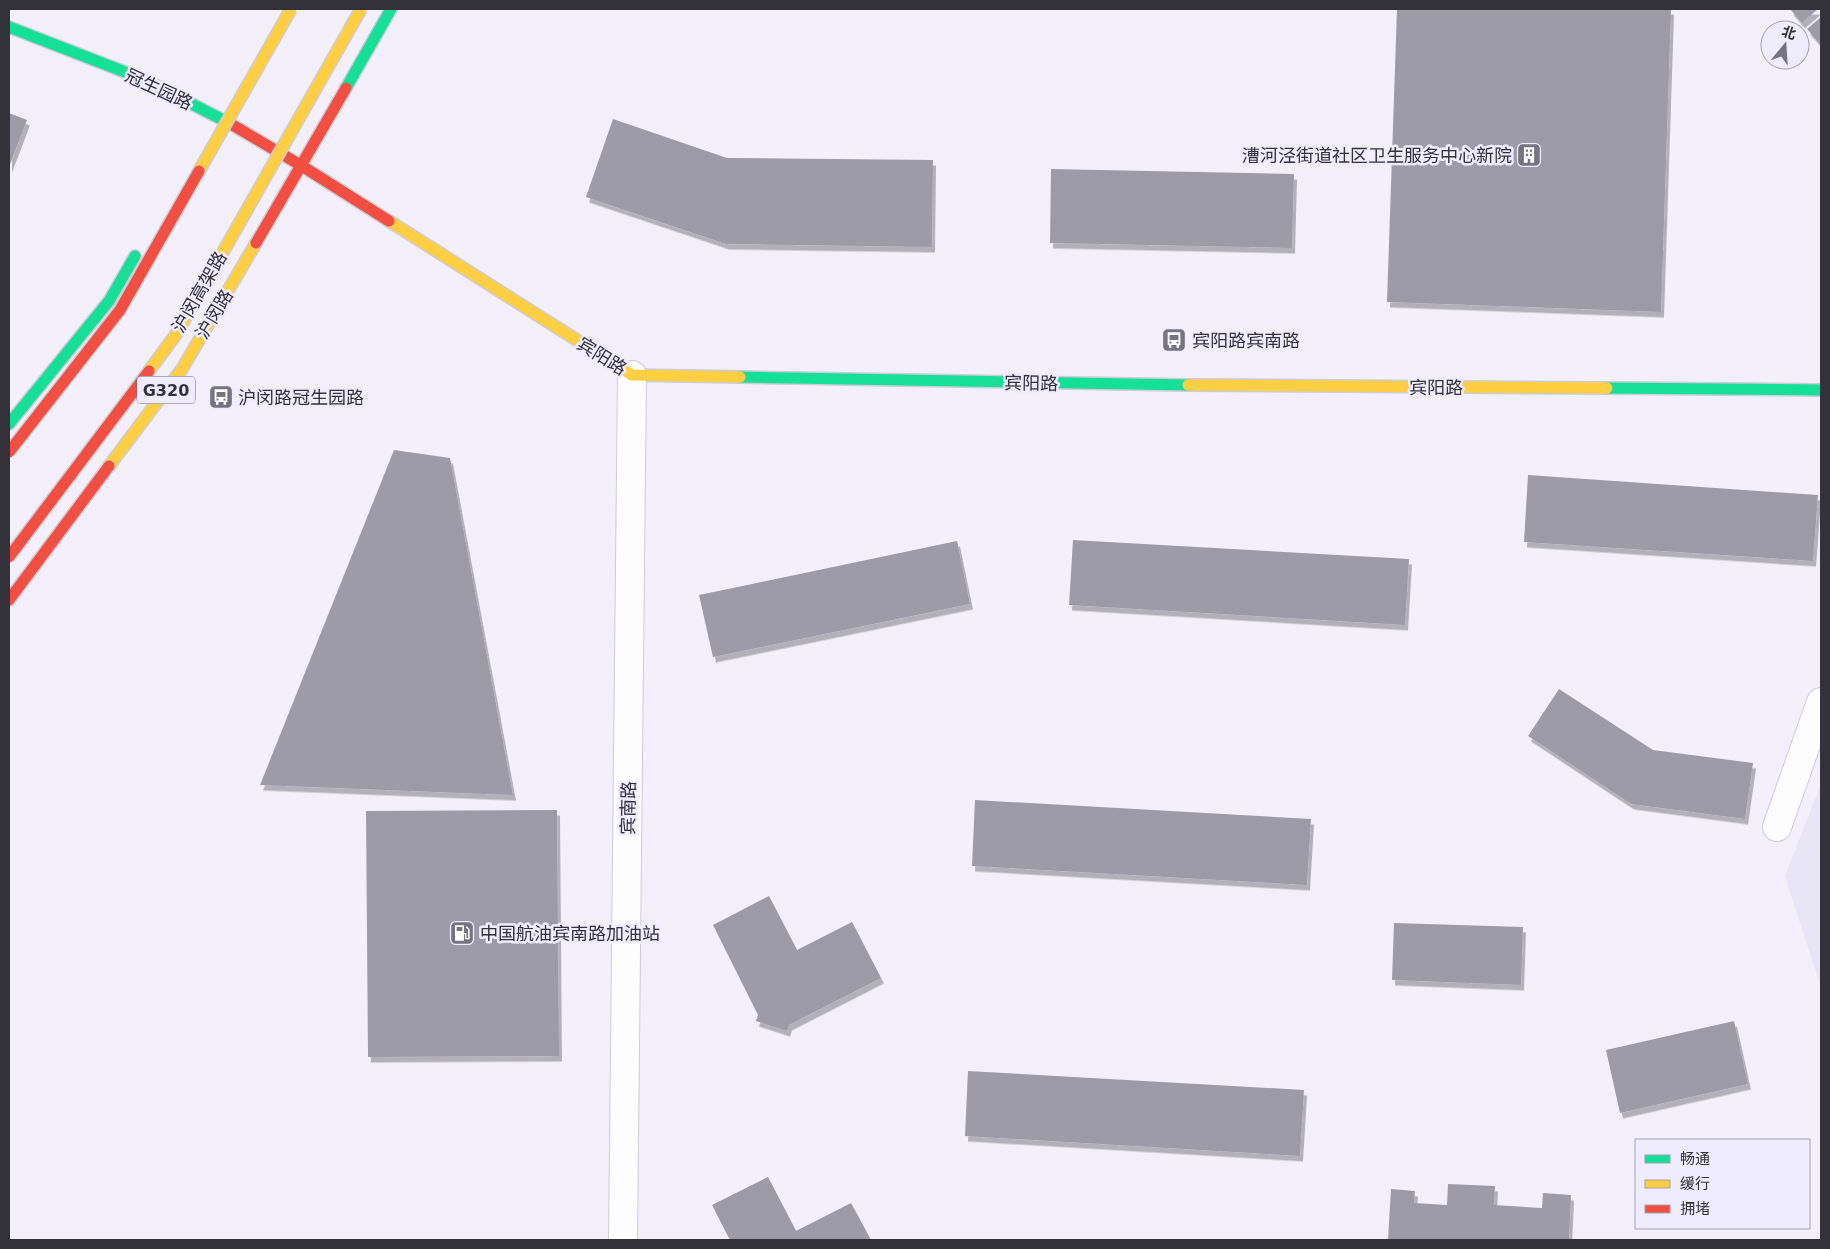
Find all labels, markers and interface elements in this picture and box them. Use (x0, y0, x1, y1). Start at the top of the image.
north arrow (1760, 20, 1810, 70)
text: 北 (1780, 23, 1798, 42)
street label: 冠生园路 (122, 64, 196, 114)
building icon: 漕河泾街道社区卫生服务中心新院 (1516, 142, 1542, 168)
place label: 漕河泾街道社区卫生服务中心新院 (1242, 145, 1512, 166)
street label: 沪闵高架路 (167, 248, 231, 336)
street label: 沪闵路 (191, 285, 237, 343)
bus stop icon: 宾阳路宾南路 (1161, 327, 1187, 353)
place label: 宾阳路宾南路 (1192, 330, 1300, 351)
street label: 宾阳路 (574, 333, 630, 379)
street label: 宾阳路 (1004, 372, 1058, 394)
road number: G320 (137, 376, 195, 404)
street label: 宾阳路 (1409, 377, 1463, 398)
bus stop icon: 沪闵路冠生园路 (208, 384, 234, 410)
place label: 沪闵路冠生园路 (238, 387, 364, 408)
street label: 宾南路 (617, 781, 639, 835)
fuel station icon: 中国航油宾南路加油站 (449, 920, 475, 946)
place label: 中国航油宾南路加油站 (480, 923, 660, 944)
legend (1635, 1139, 1810, 1229)
text: 畅通 (1680, 1150, 1710, 1168)
text: 缓行 (1680, 1175, 1710, 1193)
text: 拥堵 (1680, 1200, 1710, 1218)

